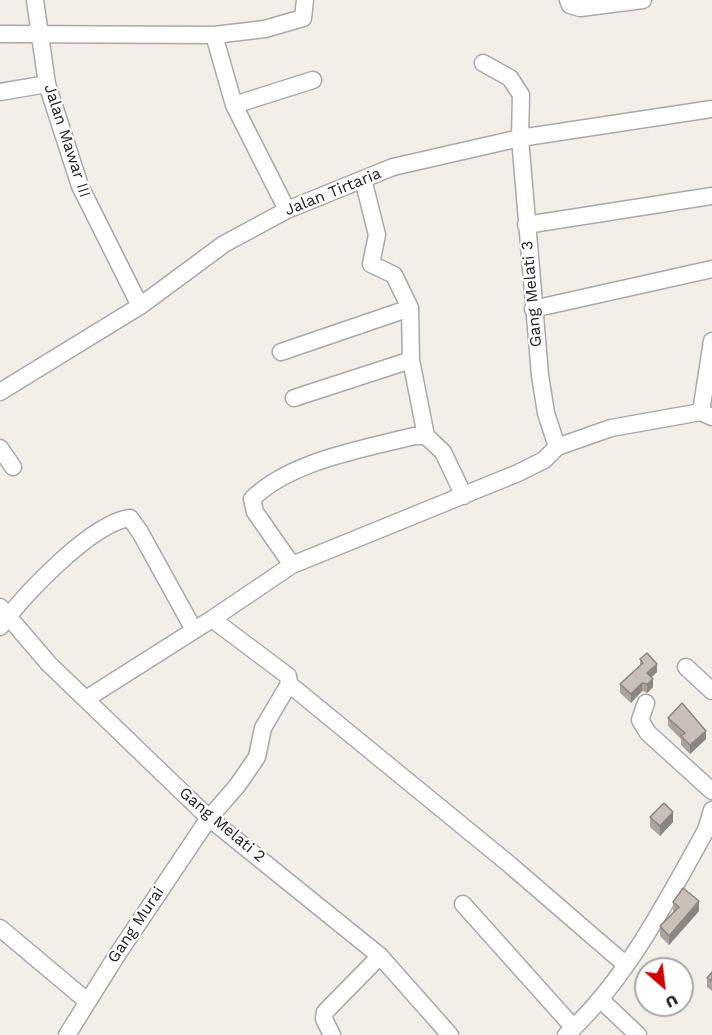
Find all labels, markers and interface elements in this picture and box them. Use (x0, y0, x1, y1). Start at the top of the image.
street label: Jalan Mawar III (40, 82, 94, 200)
street label: Jalan Tirtaria (282, 164, 384, 220)
street label: Gang Melati 3 (518, 240, 546, 348)
street label: Gang Melati 2 (175, 783, 269, 867)
street label: Gang Murai (104, 883, 168, 967)
north arrow (634, 957, 694, 1017)
text: U (662, 991, 681, 1013)

